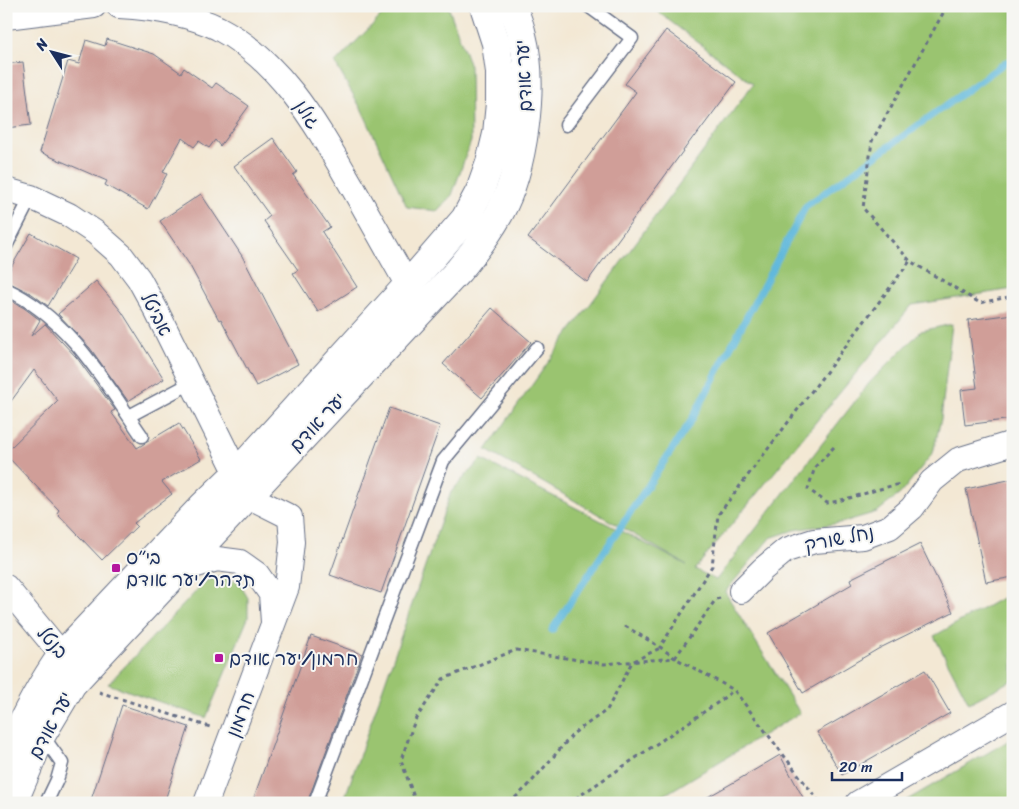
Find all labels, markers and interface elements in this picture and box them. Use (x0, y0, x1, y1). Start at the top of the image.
north arrow (28, 28, 78, 78)
text: N (28, 33, 55, 57)
street label: יער אודם (505, 39, 542, 113)
street label: גולן (286, 93, 330, 136)
street label: אביטל (131, 286, 182, 342)
street label: יער אודם (281, 385, 354, 460)
street label: נחל שורק (801, 516, 877, 561)
place label: בי״ס תדהר/יער אודם (126, 541, 255, 596)
marker: בי״ס תדהר/יער אודם (110, 562, 122, 574)
street label: בנטל (28, 618, 77, 667)
place label: חרמון/יער אודם (229, 642, 358, 675)
marker: חרמון/יער אודם (213, 652, 225, 664)
street label: יער אודם (19, 685, 82, 765)
street label: חרמון (217, 686, 264, 742)
scale bar (832, 749, 902, 781)
text: 20 m (839, 754, 873, 780)

